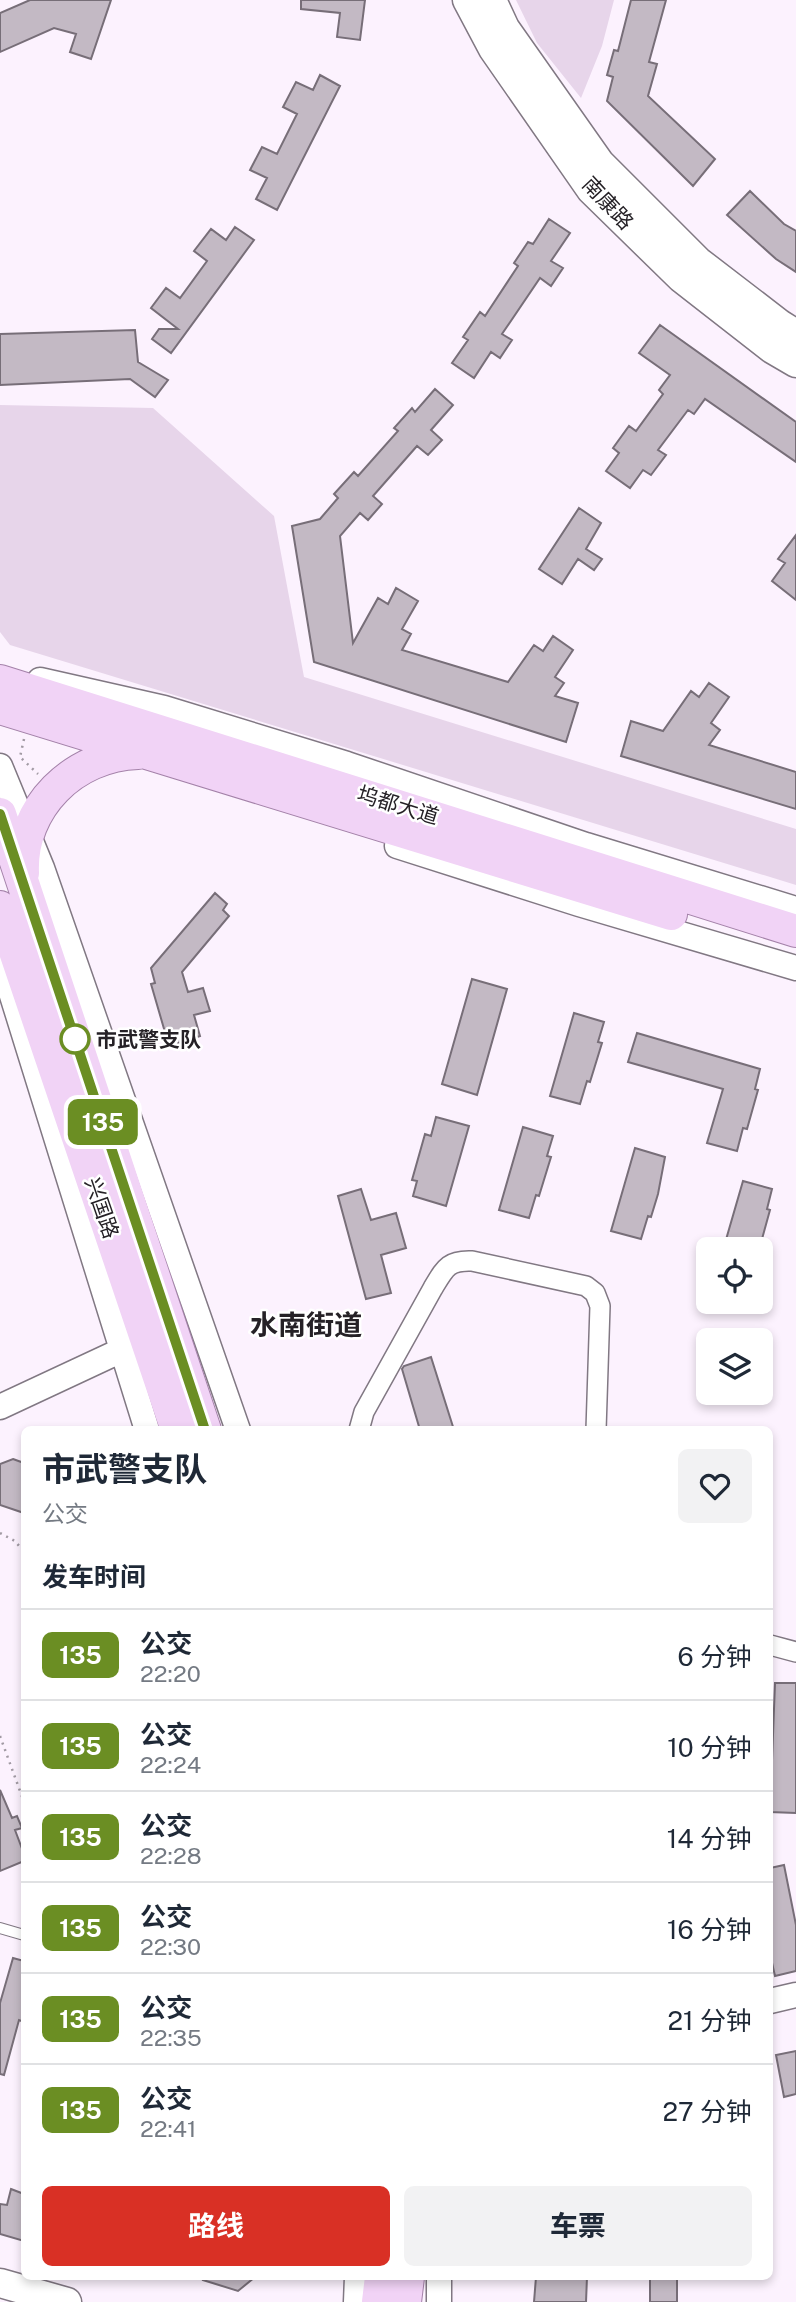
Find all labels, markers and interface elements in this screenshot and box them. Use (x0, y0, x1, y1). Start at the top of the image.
street label: 南康路 (577, 171, 639, 235)
street label: 坞都大道 (354, 781, 442, 829)
marker: 市武警支队 (60, 1024, 90, 1054)
place label: 市武警支队 (96, 1027, 201, 1052)
line badge: 135 (63, 1099, 143, 1145)
text: 135 (82, 1108, 124, 1136)
street label: 兴国路 (80, 1174, 124, 1242)
map controls (696, 1237, 773, 1405)
button: locate (696, 1237, 773, 1314)
district label: 水南街道 (250, 1308, 362, 1341)
button: layers (696, 1328, 773, 1405)
button: heart (678, 1449, 752, 1523)
text: 市武警支队 (42, 1450, 207, 1488)
text: 公交 (42, 1500, 88, 1527)
text: 发车时间 (42, 1561, 146, 1592)
text: 公交 (140, 1628, 192, 1659)
text: 135 (59, 1641, 102, 1669)
text: 6 分钟 (677, 1641, 752, 1672)
text: 22:20 (140, 1660, 201, 1687)
text: 公交 (140, 1719, 192, 1750)
text: 135 (59, 1732, 102, 1760)
text: 10 分钟 (667, 1732, 752, 1763)
text: 22:24 (140, 1751, 201, 1778)
text: 公交 (140, 1810, 192, 1841)
text: 135 (59, 1823, 102, 1851)
text: 14 分钟 (667, 1823, 752, 1854)
text: 22:28 (140, 1842, 202, 1869)
text: 公交 (140, 1901, 192, 1932)
text: 135 (59, 1914, 102, 1942)
text: 16 分钟 (667, 1914, 752, 1945)
text: 22:30 (140, 1933, 201, 1960)
text: 公交 (140, 1992, 192, 2023)
text: 135 (59, 2005, 102, 2033)
text: 21 分钟 (668, 2005, 752, 2036)
text: 22:35 (140, 2024, 202, 2051)
text: 公交 (140, 2083, 192, 2114)
text: 135 (59, 2096, 102, 2124)
text: 27 分钟 (663, 2096, 752, 2127)
text: 22:41 (140, 2115, 196, 2142)
button: 路线 (42, 2186, 390, 2266)
button: 车票 (404, 2186, 752, 2266)

